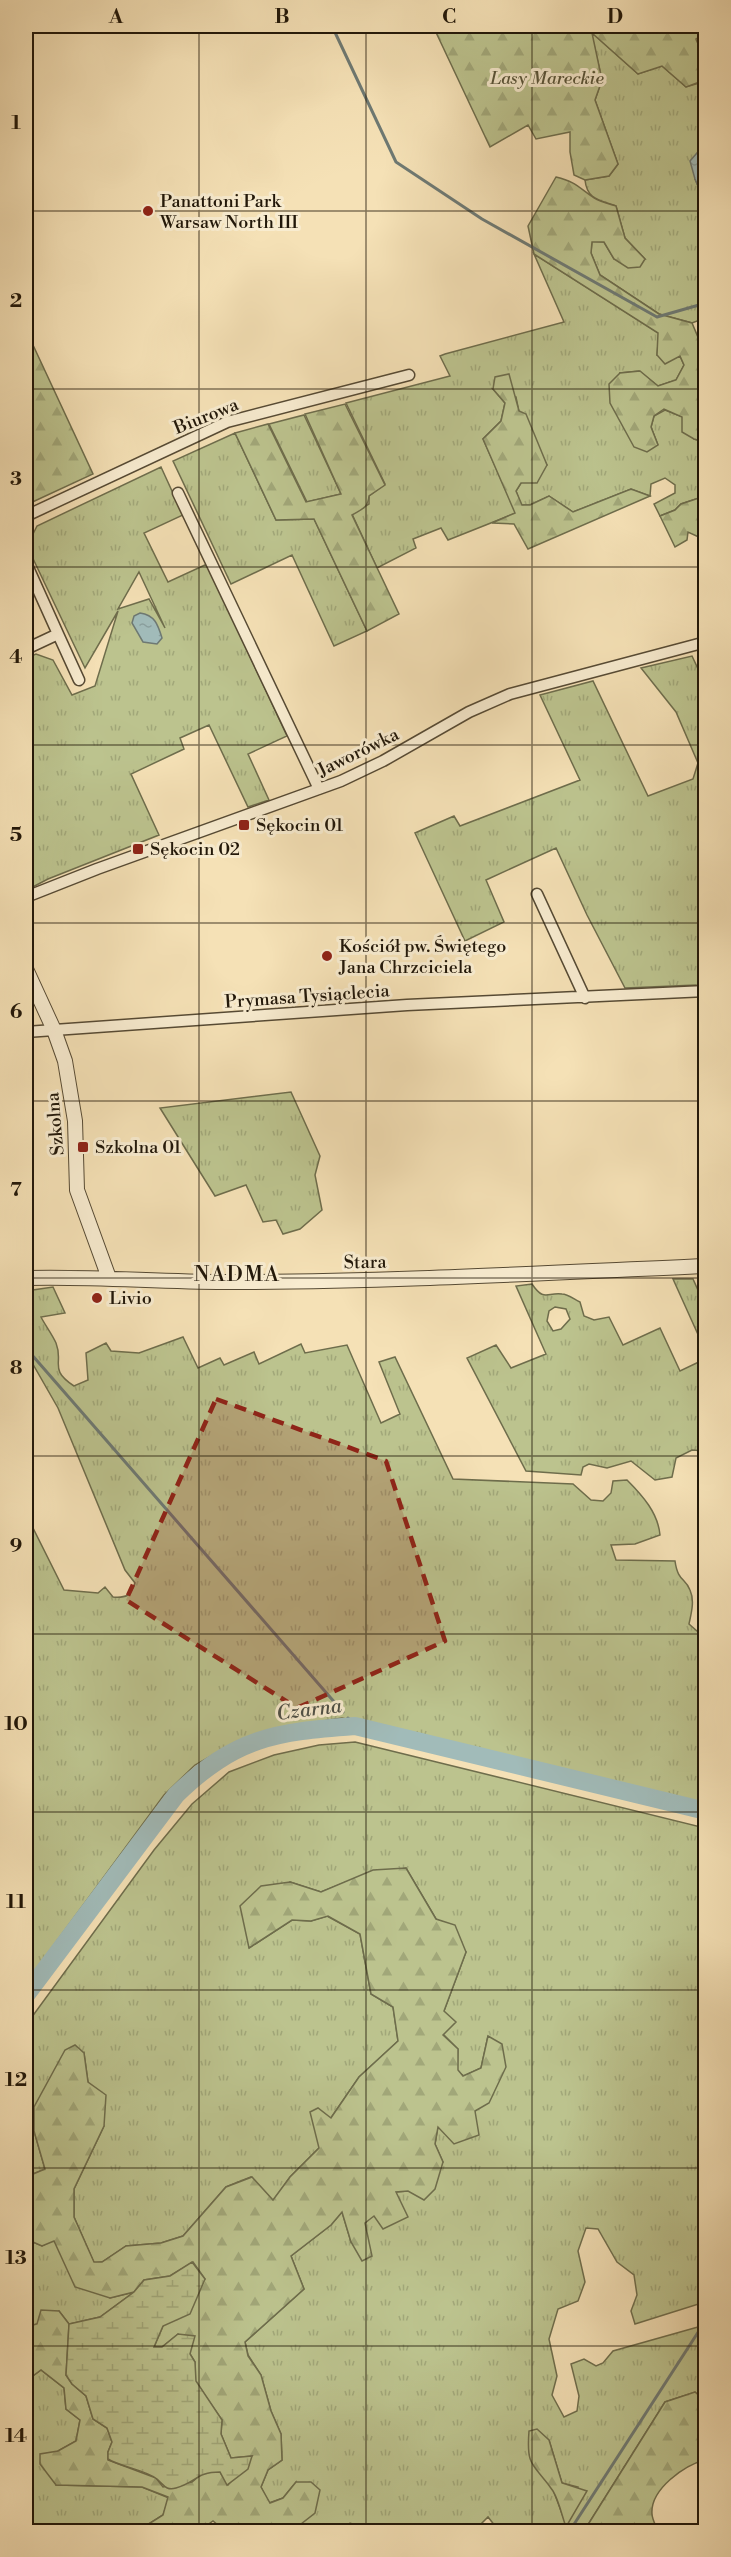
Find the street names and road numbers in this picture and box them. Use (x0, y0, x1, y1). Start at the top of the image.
street label: Biurowa (170, 393, 243, 440)
street label: Jaworówka (313, 722, 404, 782)
street label: Prymasa Tysiąclecia (224, 979, 391, 1014)
street label: Szkolna (41, 1090, 70, 1157)
street label: Stara (343, 1251, 388, 1274)

